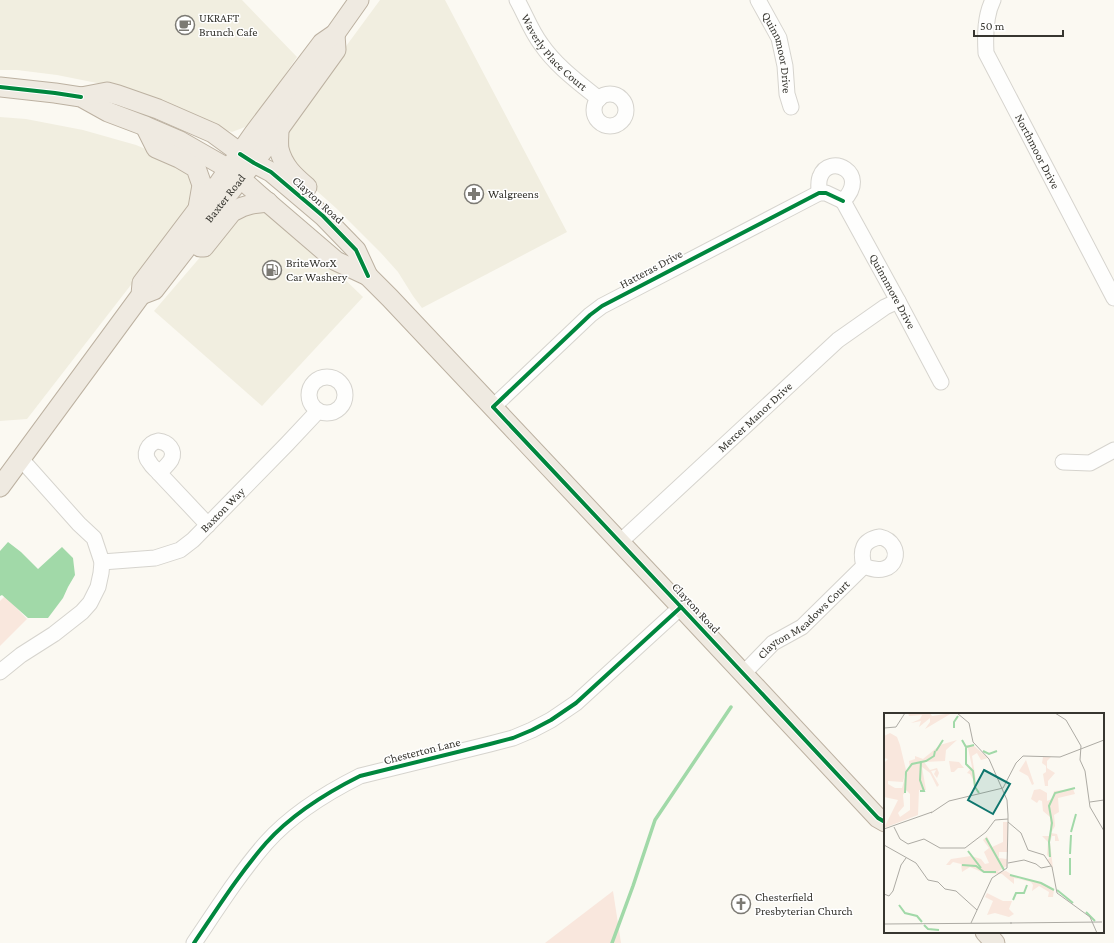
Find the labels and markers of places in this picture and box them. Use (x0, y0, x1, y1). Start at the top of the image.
place label: UKRAFT Brunch Cafe (199, 11, 258, 39)
cafe icon: UKRAFT Brunch Cafe (174, 14, 196, 36)
pharmacy icon: Walgreens (463, 183, 485, 205)
place label: Walgreens (488, 187, 539, 201)
place label: BriteWorX Car Washery (286, 256, 348, 284)
fuel station icon: BriteWorX Car Washery (261, 259, 283, 281)
place label: Chesterfield Presbyterian Church (755, 890, 853, 918)
church icon: Chesterfield Presbyterian Church (730, 893, 752, 915)

